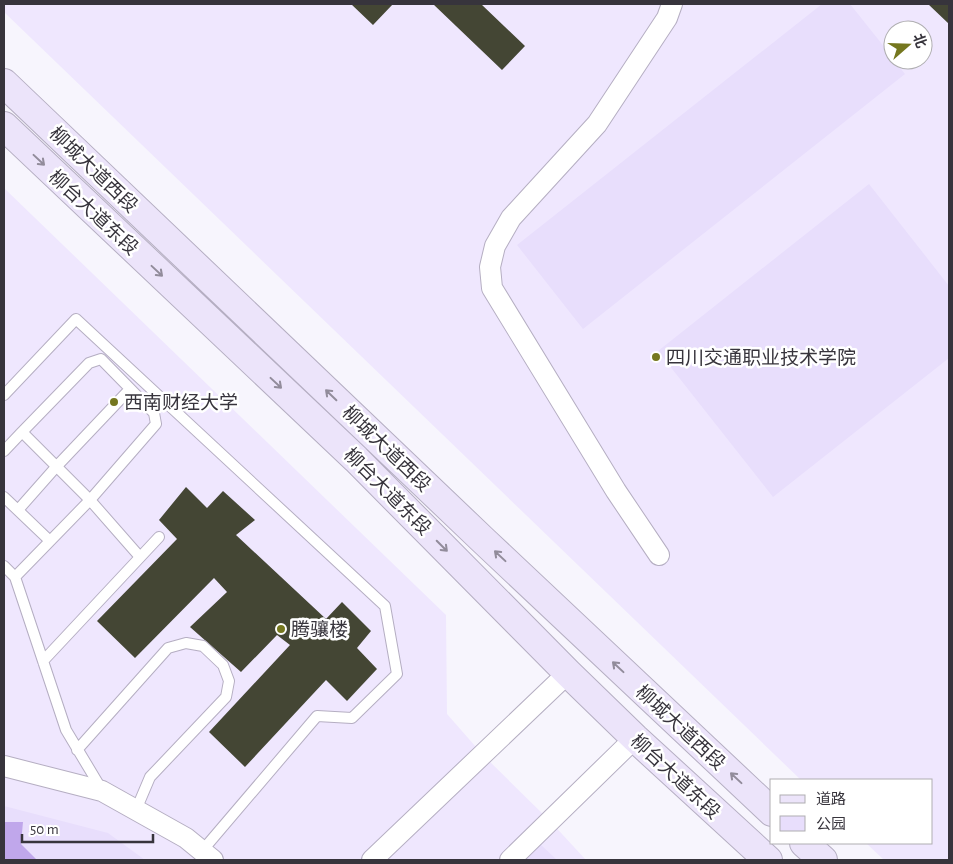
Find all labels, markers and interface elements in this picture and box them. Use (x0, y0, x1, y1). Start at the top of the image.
north arrow (883, 20, 933, 70)
text: 北 (910, 32, 929, 50)
street label: 柳城大道西段 (45, 122, 142, 217)
one-way arrow (33, 154, 46, 166)
street label: 柳台大道东段 (45, 166, 143, 259)
one-way arrow (151, 265, 164, 277)
place label: 四川交通职业技术学院 (666, 347, 856, 368)
marker: 四川交通职业技术学院 (650, 351, 662, 363)
one-way arrow (269, 377, 282, 389)
one-way arrow (325, 389, 338, 401)
place label: 西南财经大学 (124, 392, 238, 413)
marker: 西南财经大学 (108, 396, 120, 408)
street label: 柳城大道西段 (338, 401, 435, 496)
street label: 柳台大道东段 (340, 444, 435, 539)
one-way arrow (436, 539, 448, 552)
one-way arrow (493, 550, 506, 562)
place label: 腾骧楼 (291, 619, 348, 640)
marker: 腾骧楼 (275, 623, 287, 635)
one-way arrow (612, 661, 624, 673)
street label: 柳城大道西段 (632, 681, 730, 774)
street label: 柳台大道东段 (627, 730, 725, 823)
one-way arrow (730, 772, 743, 784)
legend (770, 779, 933, 844)
text: 道路 (816, 791, 846, 807)
scale bar (22, 812, 154, 844)
text: 公园 (816, 816, 846, 832)
text: 50 m (30, 822, 59, 837)

